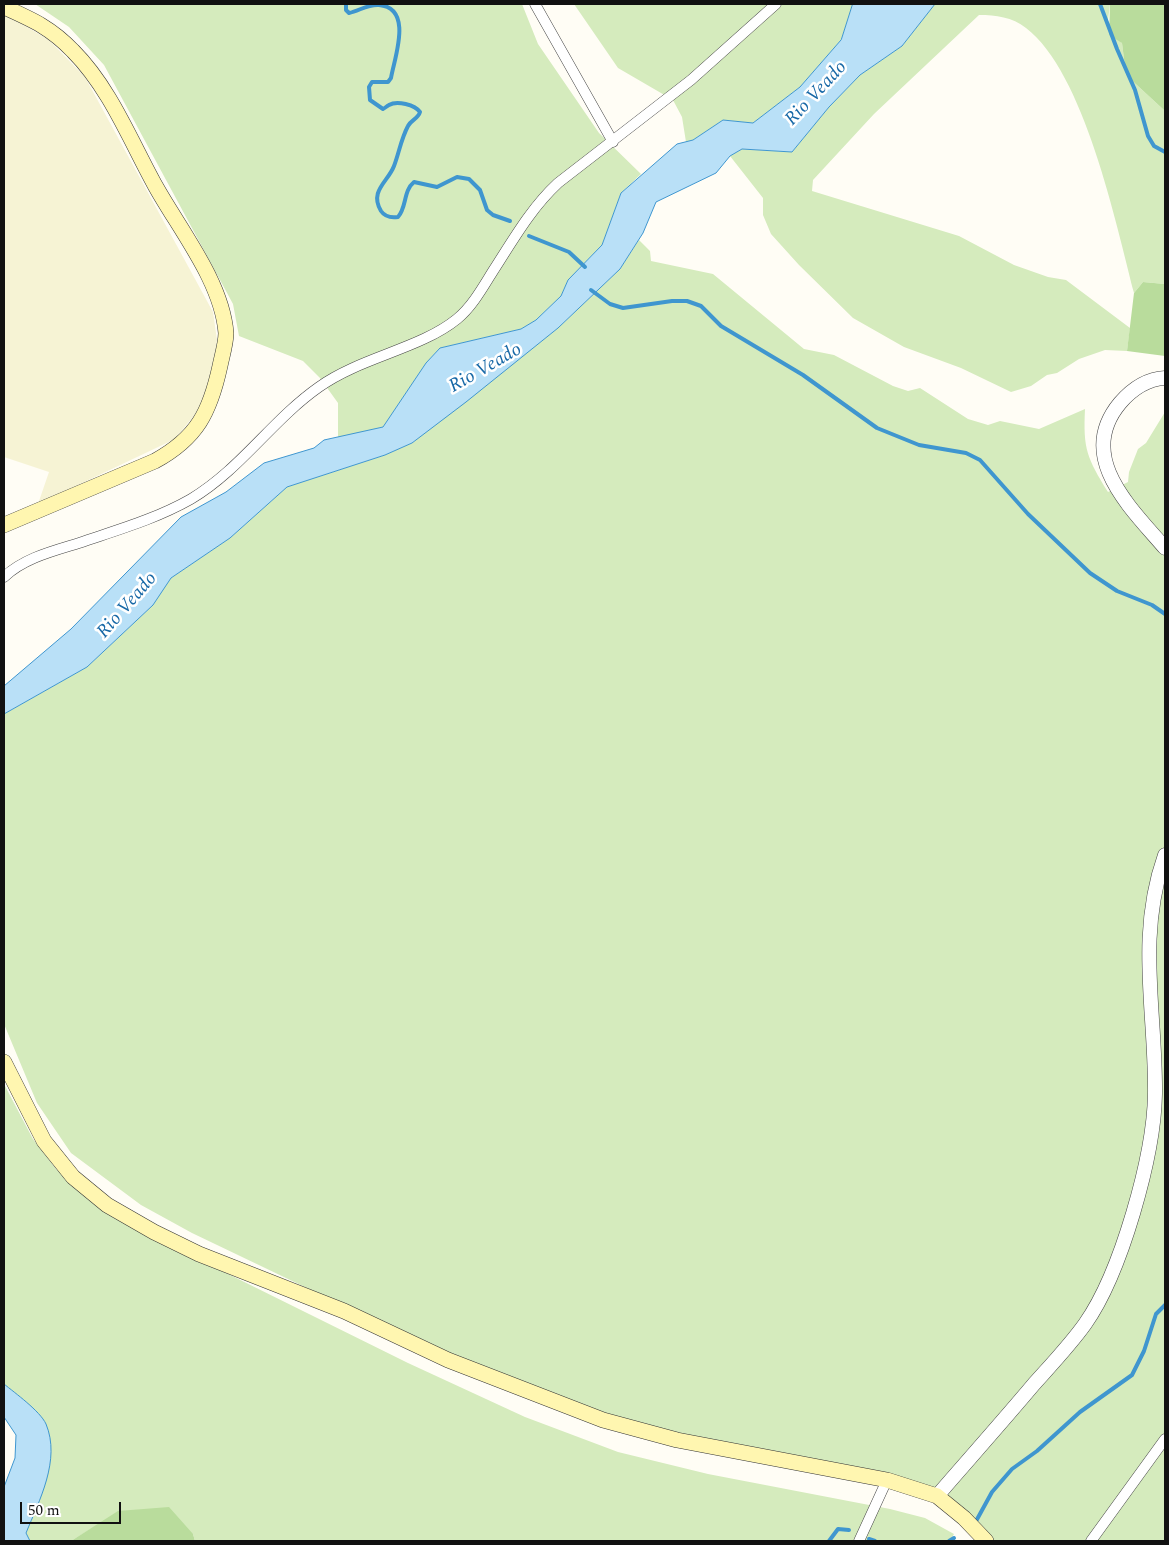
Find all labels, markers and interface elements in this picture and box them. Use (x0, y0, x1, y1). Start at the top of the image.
water label: Rio Veado (781, 57, 853, 131)
water label: Rio Veado (445, 339, 527, 399)
water label: Rio Veado (93, 568, 163, 644)
scale bar (22, 1492, 124, 1524)
text: 50 m (28, 1499, 60, 1522)

